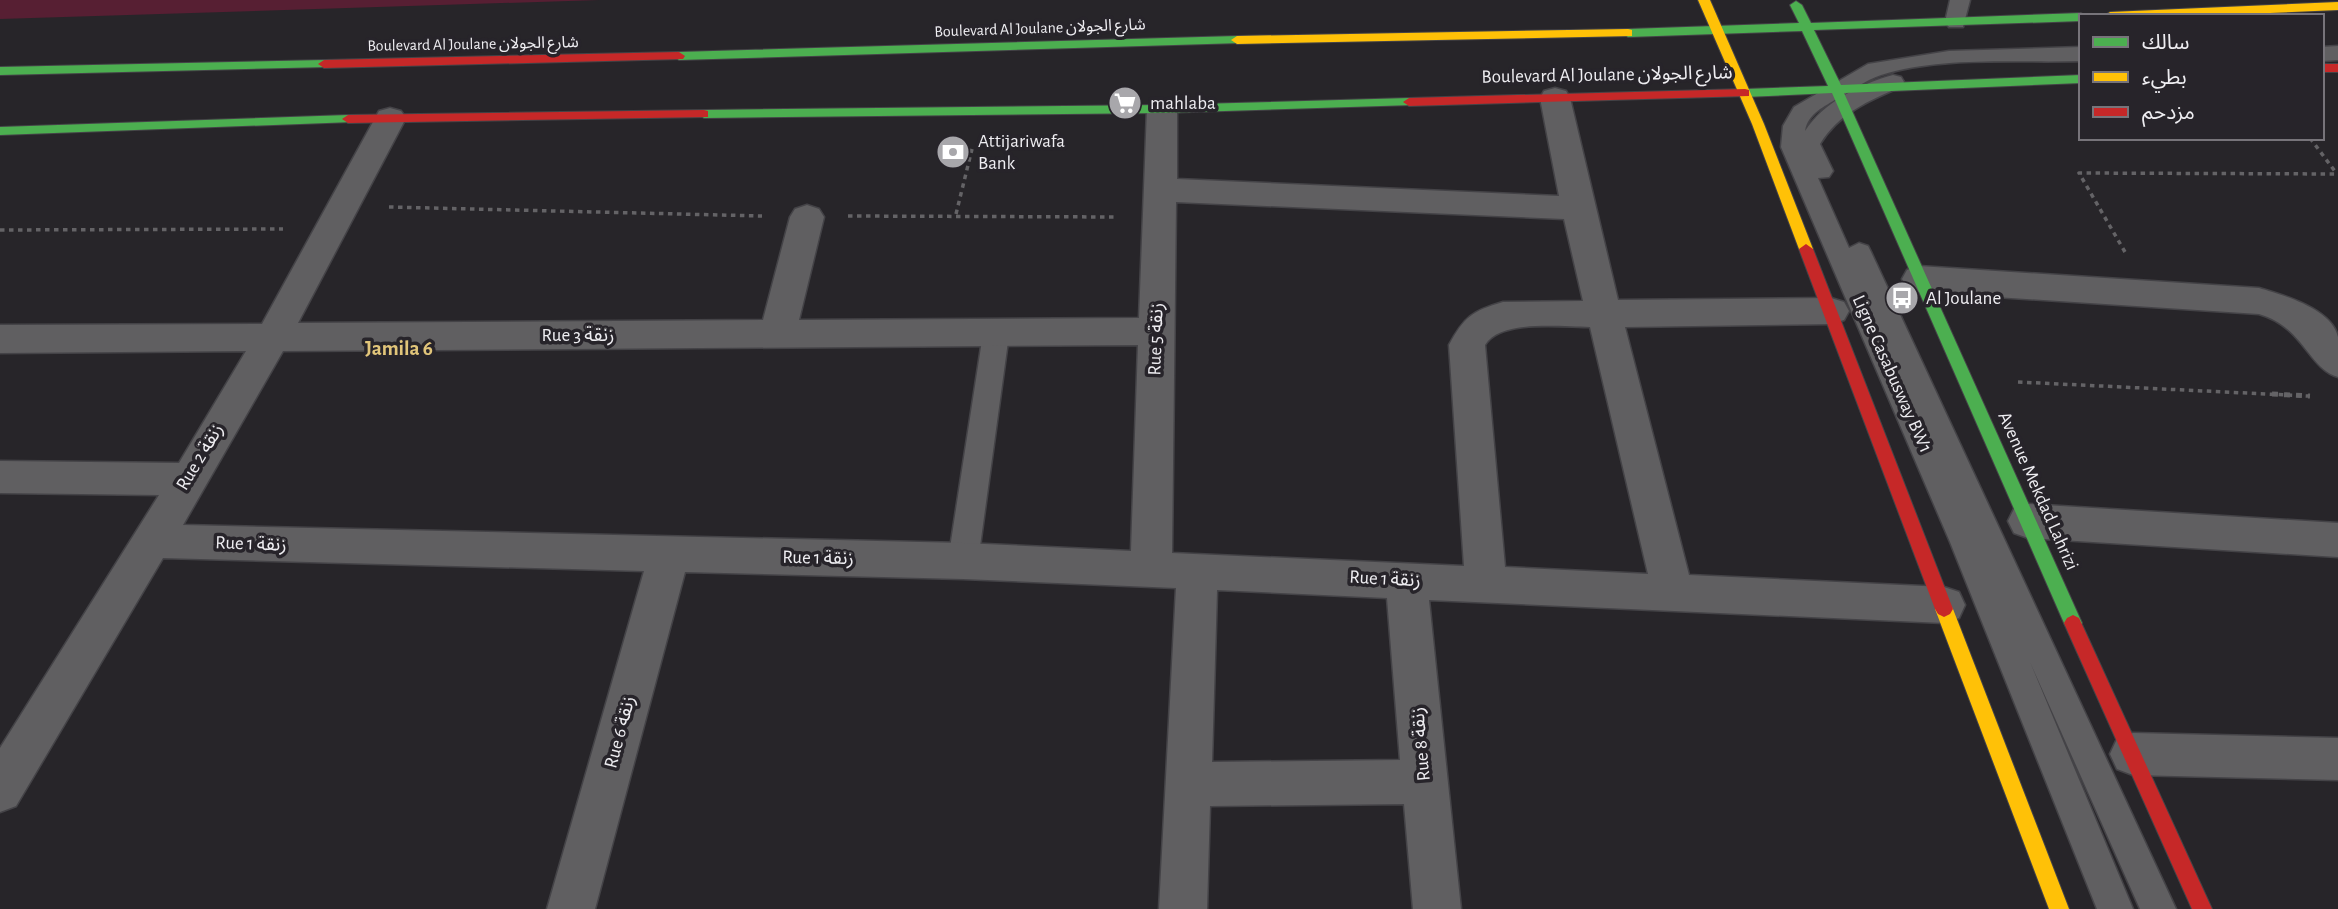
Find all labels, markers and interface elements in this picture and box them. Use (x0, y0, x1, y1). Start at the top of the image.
legend (2079, 14, 2324, 140)
street label: Boulevard Al Joulane شارع الجولان (934, 16, 1146, 44)
text: سالك (2142, 32, 2189, 53)
street label: Boulevard Al Joulane شارع الجولان (367, 34, 579, 58)
street label: Boulevard Al Joulane شارع الجولان (1481, 63, 1733, 90)
text: بطيء (2142, 67, 2187, 93)
supermarket icon: mahlaba (1106, 84, 1144, 122)
place label: mahlaba (1150, 94, 1216, 113)
text: مزدحم (2142, 102, 2195, 127)
place label: Attijariwafa Bank (978, 132, 1065, 173)
bank icon: Attijariwafa Bank (934, 133, 972, 171)
bus stop icon: Al Joulane (1883, 279, 1921, 317)
place label: Al Joulane (1926, 289, 2001, 308)
street label: Ligne Casabusway BW1 (1849, 292, 1935, 456)
street label: Rue 5 زنقة (1145, 302, 1168, 376)
street label: Rue 3 زنقة (542, 326, 614, 346)
district label: Jamila 6 (365, 338, 433, 359)
street label: Avenue Mekdad Lahrizi (1994, 409, 2082, 573)
street label: Rue 2 زنقة (173, 421, 228, 494)
street label: Rue 1 زنقة (215, 533, 287, 556)
street label: Rue 1 زنقة (782, 548, 854, 569)
street label: Rue 1 زنقة (1349, 568, 1421, 591)
street label: Rue 6 زنقة (601, 694, 640, 770)
street label: Rue 8 زنقة (1408, 706, 1435, 782)

